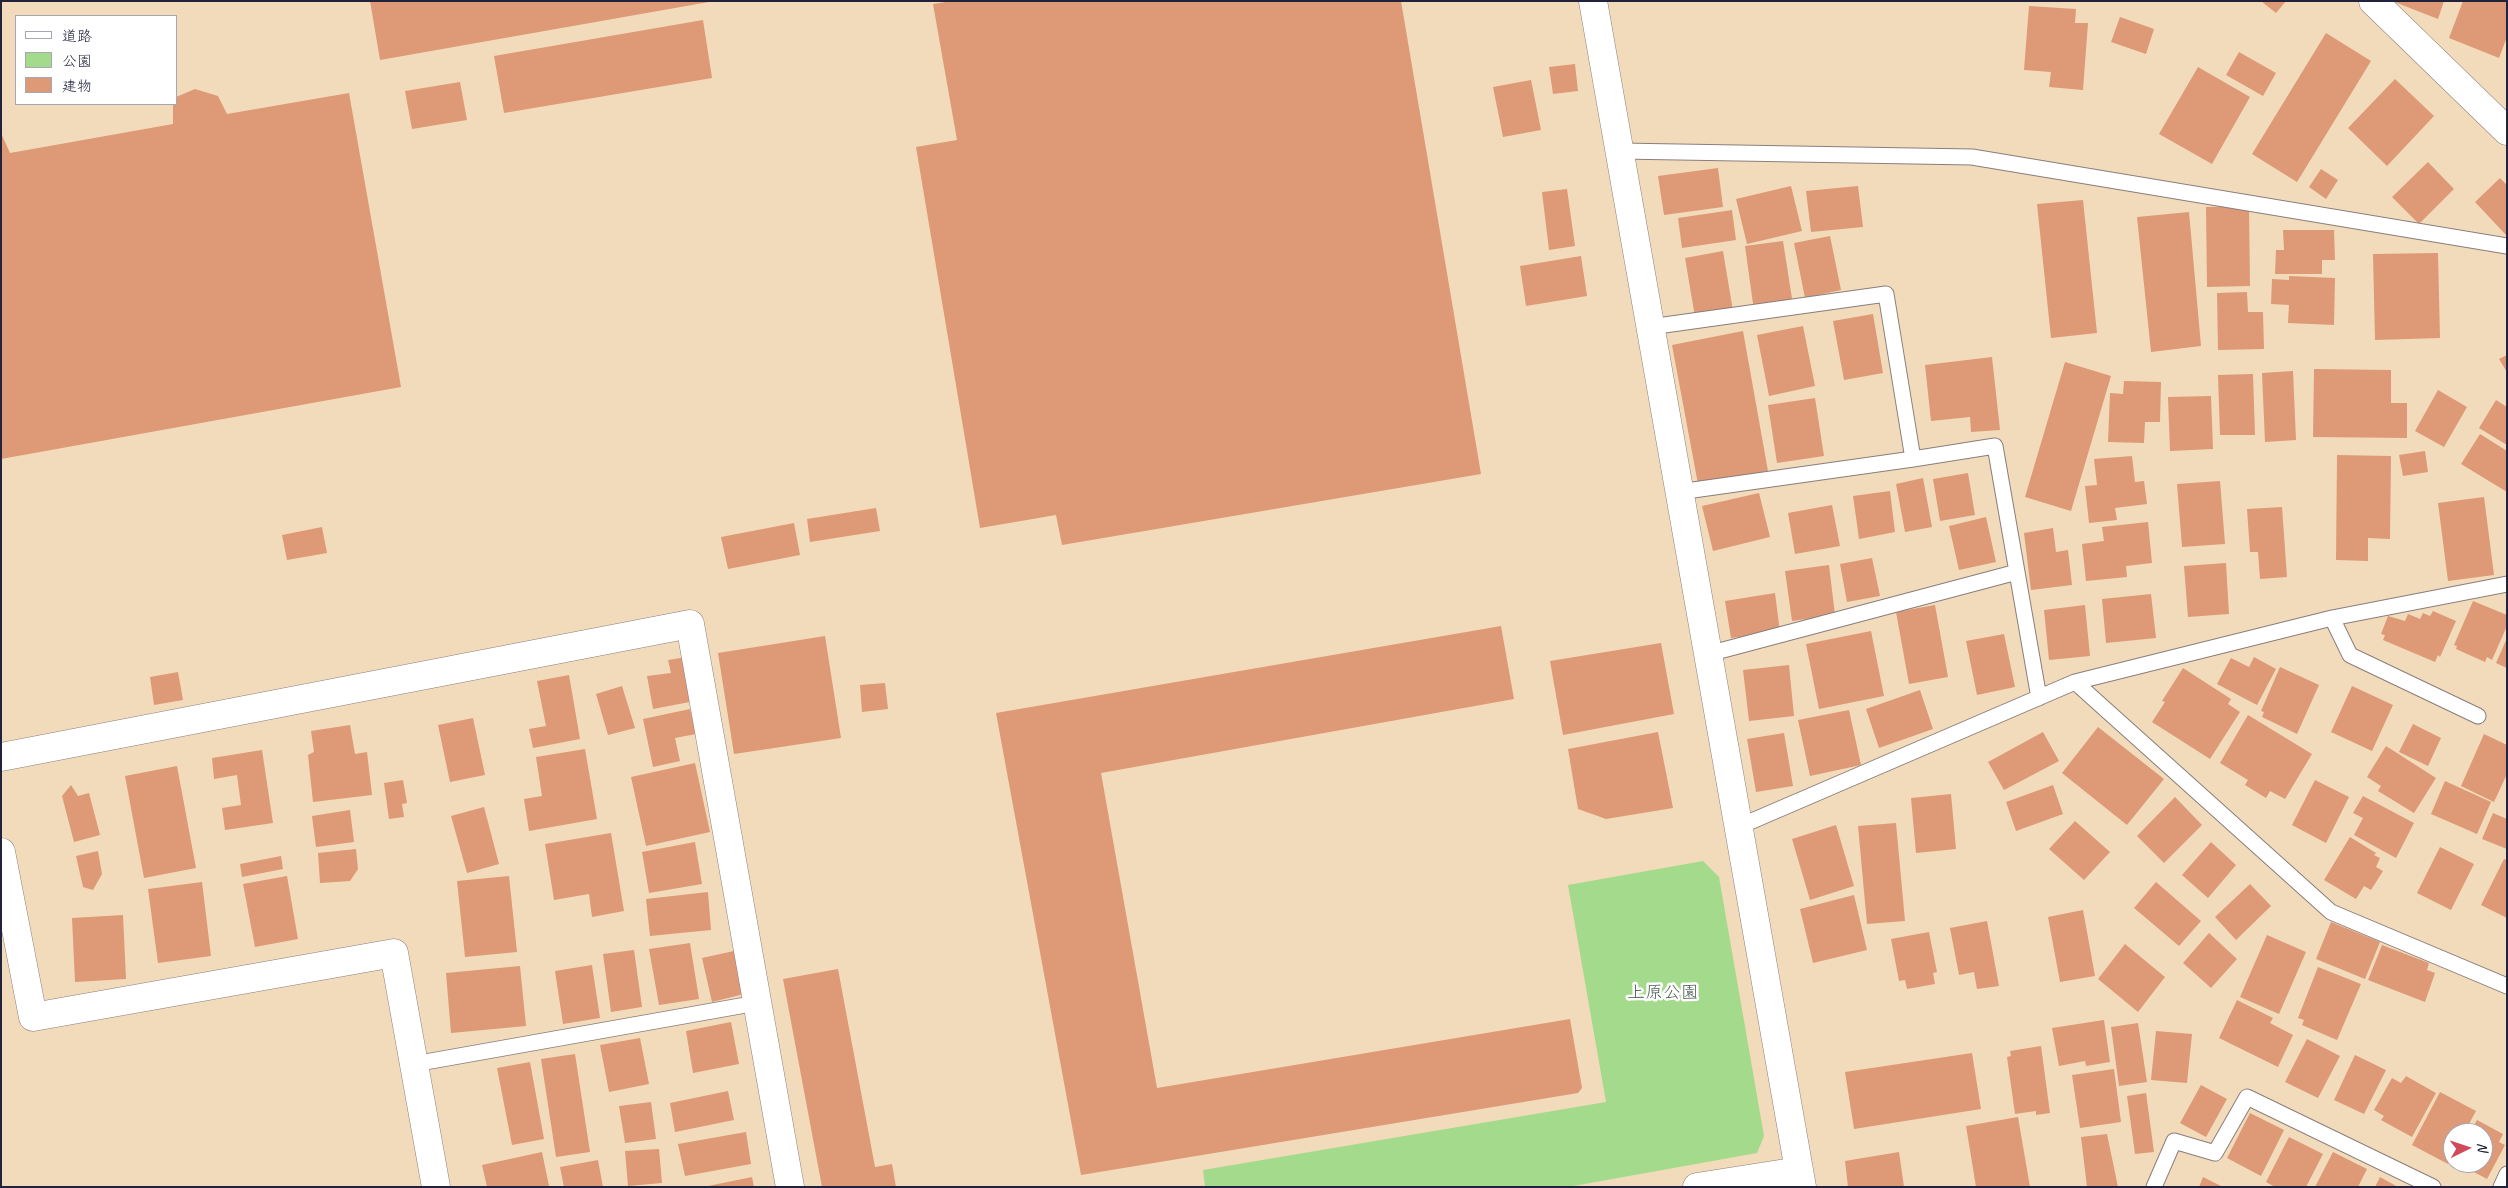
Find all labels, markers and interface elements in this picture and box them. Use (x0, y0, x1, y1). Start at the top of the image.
legend (15, 15, 178, 105)
text: 道路 (62, 27, 92, 46)
text: 公園 (62, 52, 92, 71)
text: 建物 (62, 77, 92, 96)
park label: 上原公園 (1627, 982, 1699, 1004)
north arrow (2443, 1123, 2493, 1173)
text: N (2474, 1142, 2491, 1152)

